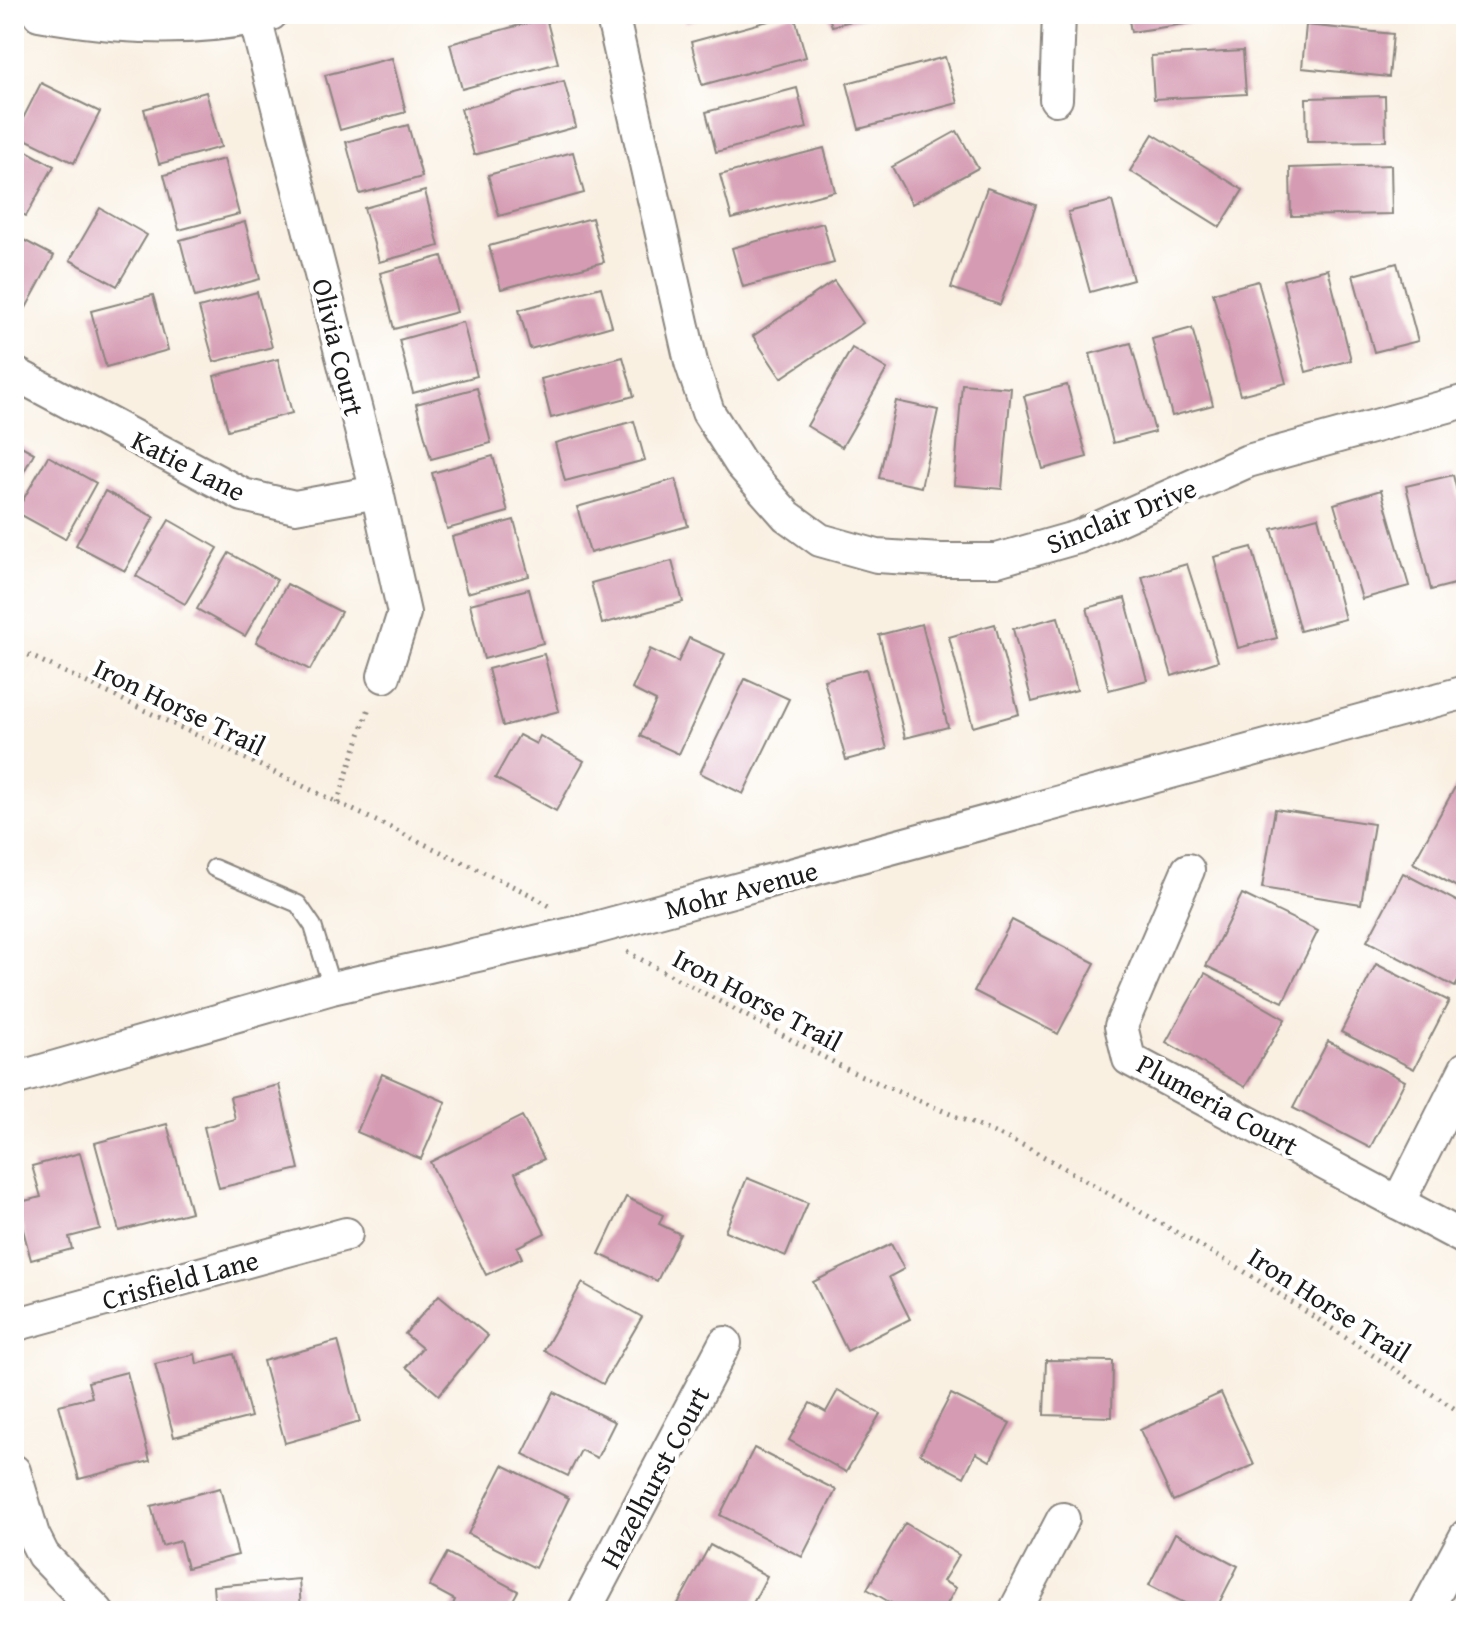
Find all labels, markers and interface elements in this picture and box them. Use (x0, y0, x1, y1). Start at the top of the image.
street label: Olivia Court (302, 274, 376, 420)
street label: Katie Lane (125, 419, 253, 511)
street label: Sinclair Drive (1040, 466, 1202, 564)
street label: Iron Horse Trail (87, 647, 273, 765)
street label: Mohr Avenue (660, 849, 822, 929)
street label: Iron Horse Trail (666, 937, 850, 1061)
street label: Plumeria Court (1130, 1043, 1306, 1165)
street label: Iron Horse Trail (1241, 1236, 1420, 1372)
street label: Crisfield Lane (97, 1238, 263, 1320)
street label: Hazelhurst Court (589, 1379, 719, 1575)

